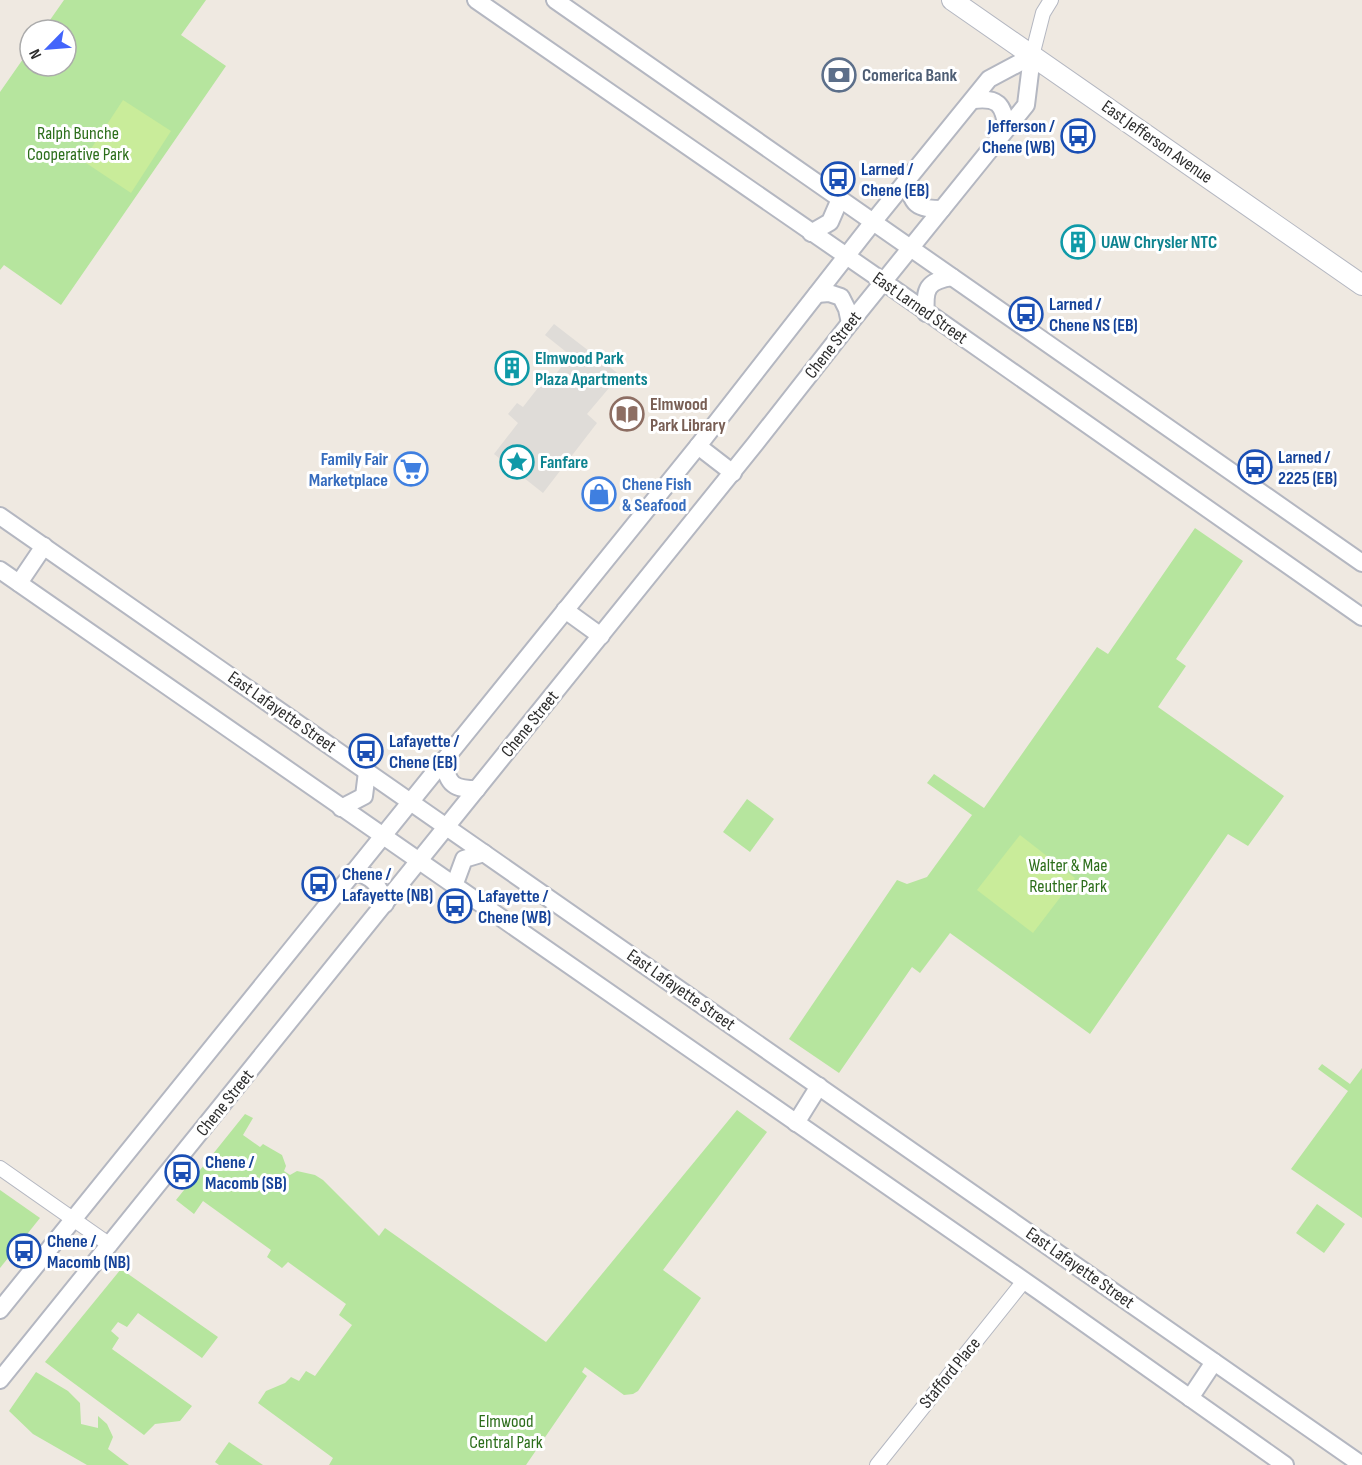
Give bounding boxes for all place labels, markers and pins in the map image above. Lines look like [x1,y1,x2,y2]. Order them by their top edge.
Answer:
bank icon: Comerica Bank [821,57,857,93]
place label: Comerica Bank [862,65,957,86]
place label: Jefferson / Chene (WB) [982,116,1055,158]
bus stop icon: Jefferson / Chene (WB) [1060,118,1096,154]
place label: Larned / Chene (EB) [861,159,929,201]
bus stop icon: Larned / Chene (EB) [820,161,856,197]
building icon: UAW Chrysler NTC [1060,224,1096,260]
place label: UAW Chrysler NTC [1101,232,1217,253]
place label: Larned / Chene NS (EB) [1049,294,1138,336]
bus stop icon: Larned / Chene NS (EB) [1008,296,1044,332]
place label: Elmwood Park Plaza Apartments [535,348,648,390]
building icon: Elmwood Park Plaza Apartments [494,350,530,386]
place label: Elmwood Park Library [650,394,726,436]
library icon: Elmwood Park Library [609,396,645,432]
place icon: Fanfare [499,444,535,480]
place label: Larned / 2225 (EB) [1278,447,1337,489]
place label: Family Fair Marketplace [309,449,388,491]
bus stop icon: Larned / 2225 (EB) [1237,449,1273,485]
supermarket icon: Family Fair Marketplace [393,451,429,487]
place label: Fanfare [540,452,588,473]
place label: Chene Fish & Seafood [622,474,692,516]
shop icon: Chene Fish & Seafood [581,476,617,512]
place label: Lafayette / Chene (EB) [389,731,460,773]
bus stop icon: Lafayette / Chene (EB) [348,733,384,769]
place label: Chene / Lafayette (NB) [342,864,433,906]
bus stop icon: Chene / Lafayette (NB) [301,866,337,902]
place label: Lafayette / Chene (WB) [478,886,551,928]
bus stop icon: Lafayette / Chene (WB) [437,888,473,924]
place label: Chene / Macomb (SB) [205,1152,287,1194]
bus stop icon: Chene / Macomb (SB) [164,1154,200,1190]
place label: Chene / Macomb (NB) [47,1231,130,1273]
bus stop icon: Chene / Macomb (NB) [6,1233,42,1269]

